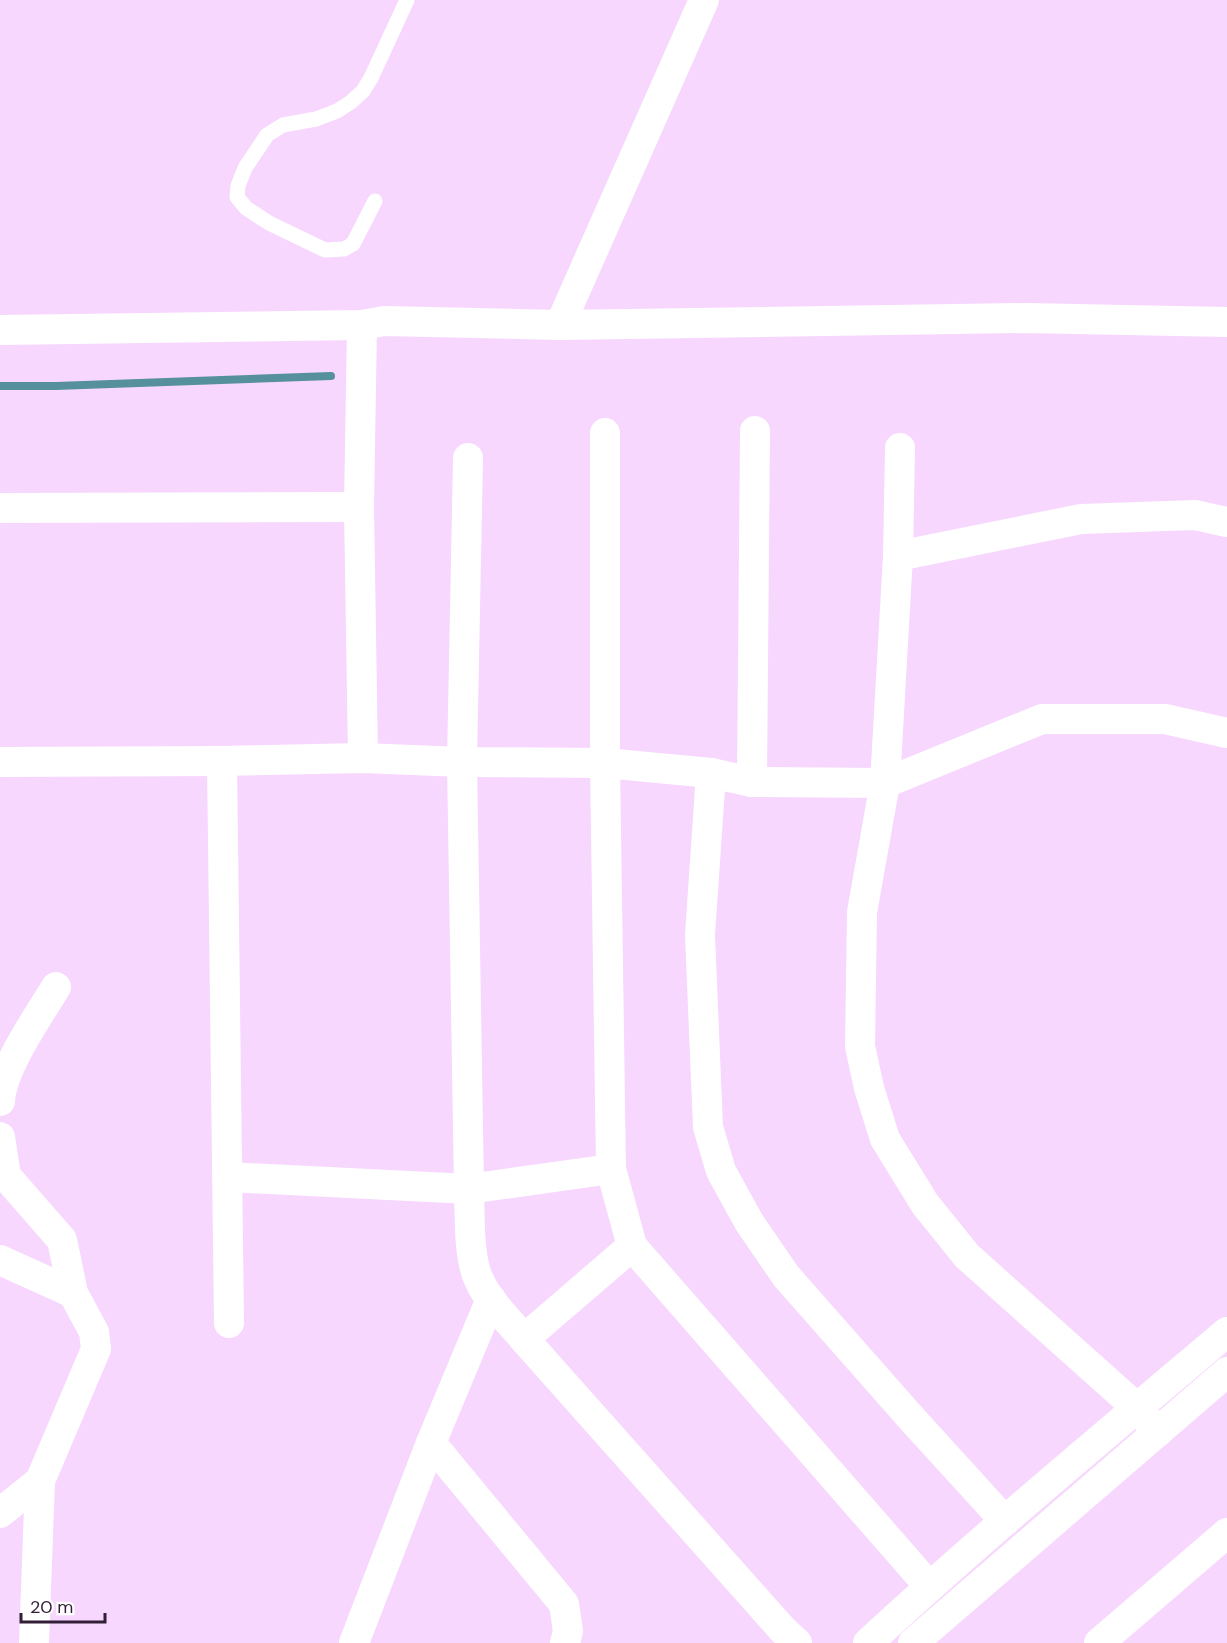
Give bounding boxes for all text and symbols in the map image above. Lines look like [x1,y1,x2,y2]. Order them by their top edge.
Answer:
scale bar [21,1586,105,1624]
text: 20 m [30,1595,73,1619]

